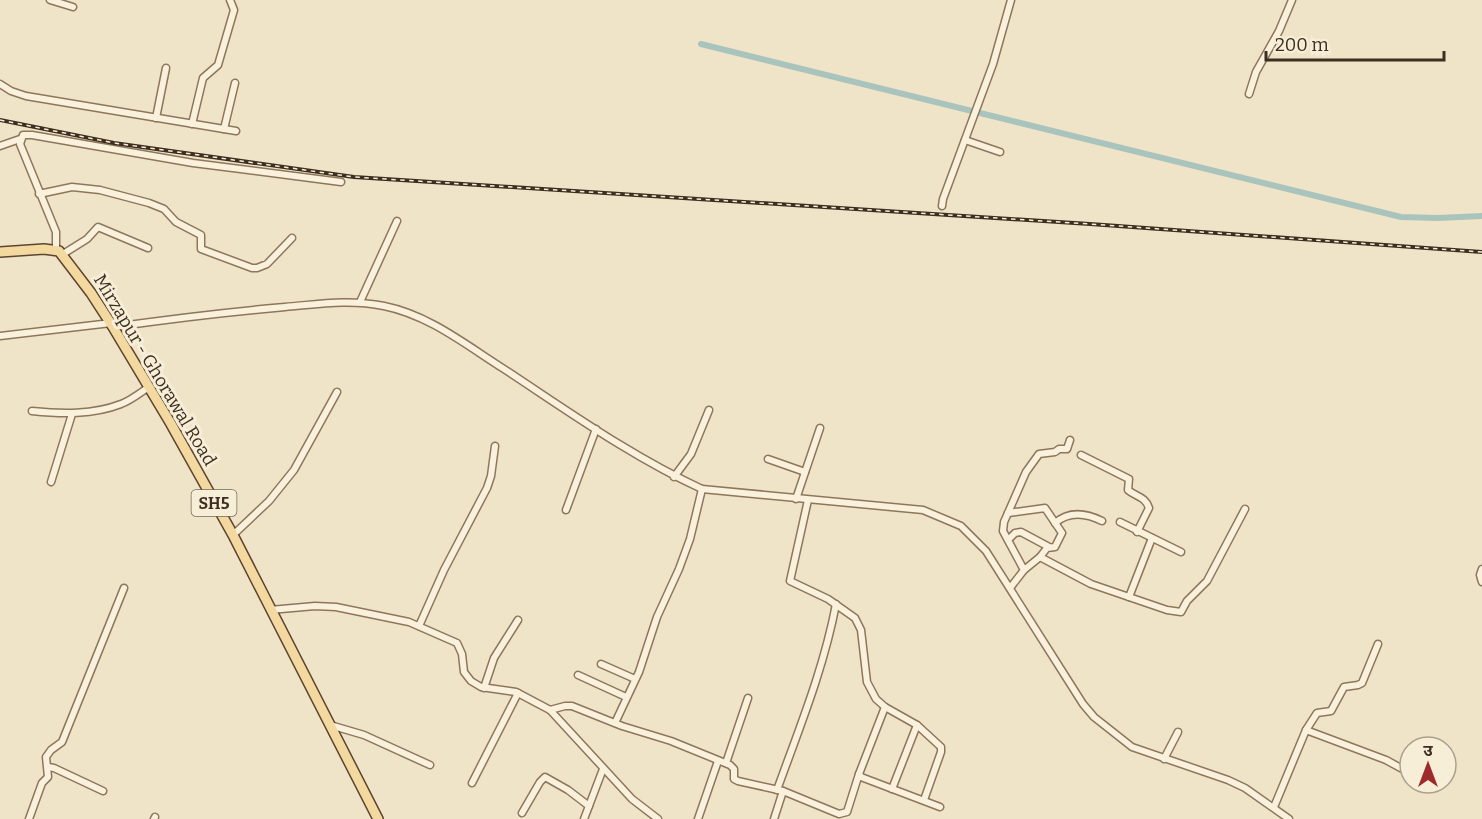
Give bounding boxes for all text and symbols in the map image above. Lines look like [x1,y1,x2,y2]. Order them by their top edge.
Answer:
scale bar [1266,24,1444,62]
text: 200 m [1275,34,1329,56]
street label: Mirzapur - Ghorawal Road [89,270,221,470]
road number: SH5 [192,490,236,516]
north arrow [1398,735,1458,795]
text: उ [1423,741,1433,760]

